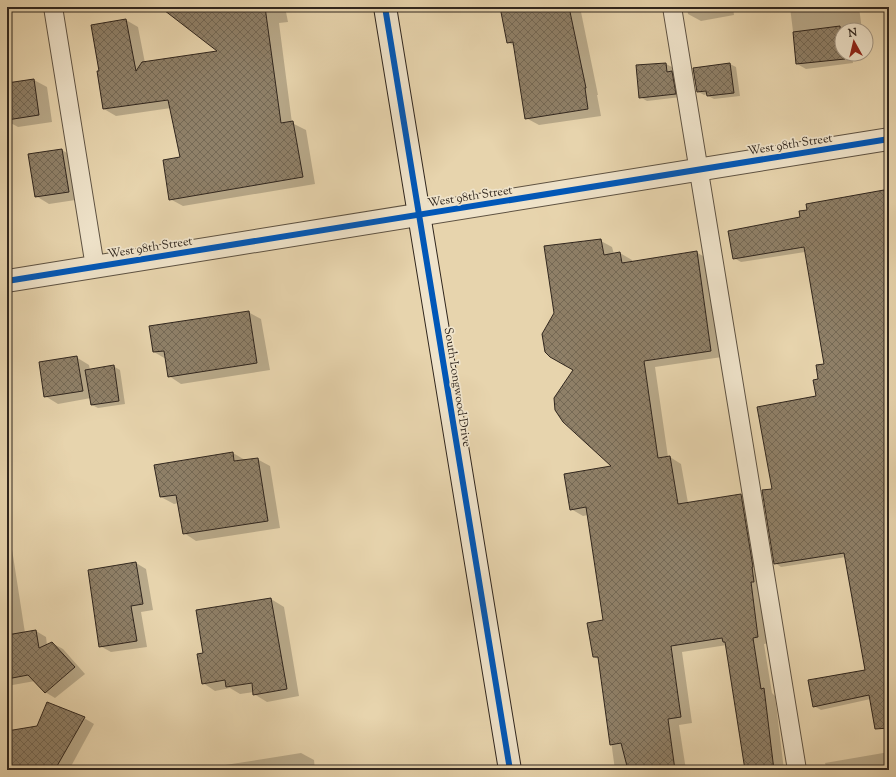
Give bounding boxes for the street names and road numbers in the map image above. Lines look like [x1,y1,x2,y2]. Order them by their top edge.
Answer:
street label: West 98th Street [746,129,834,161]
street label: West 98th Street [426,181,514,213]
street label: West 98th Street [106,232,194,264]
street label: South Longwood Drive [439,326,475,449]

